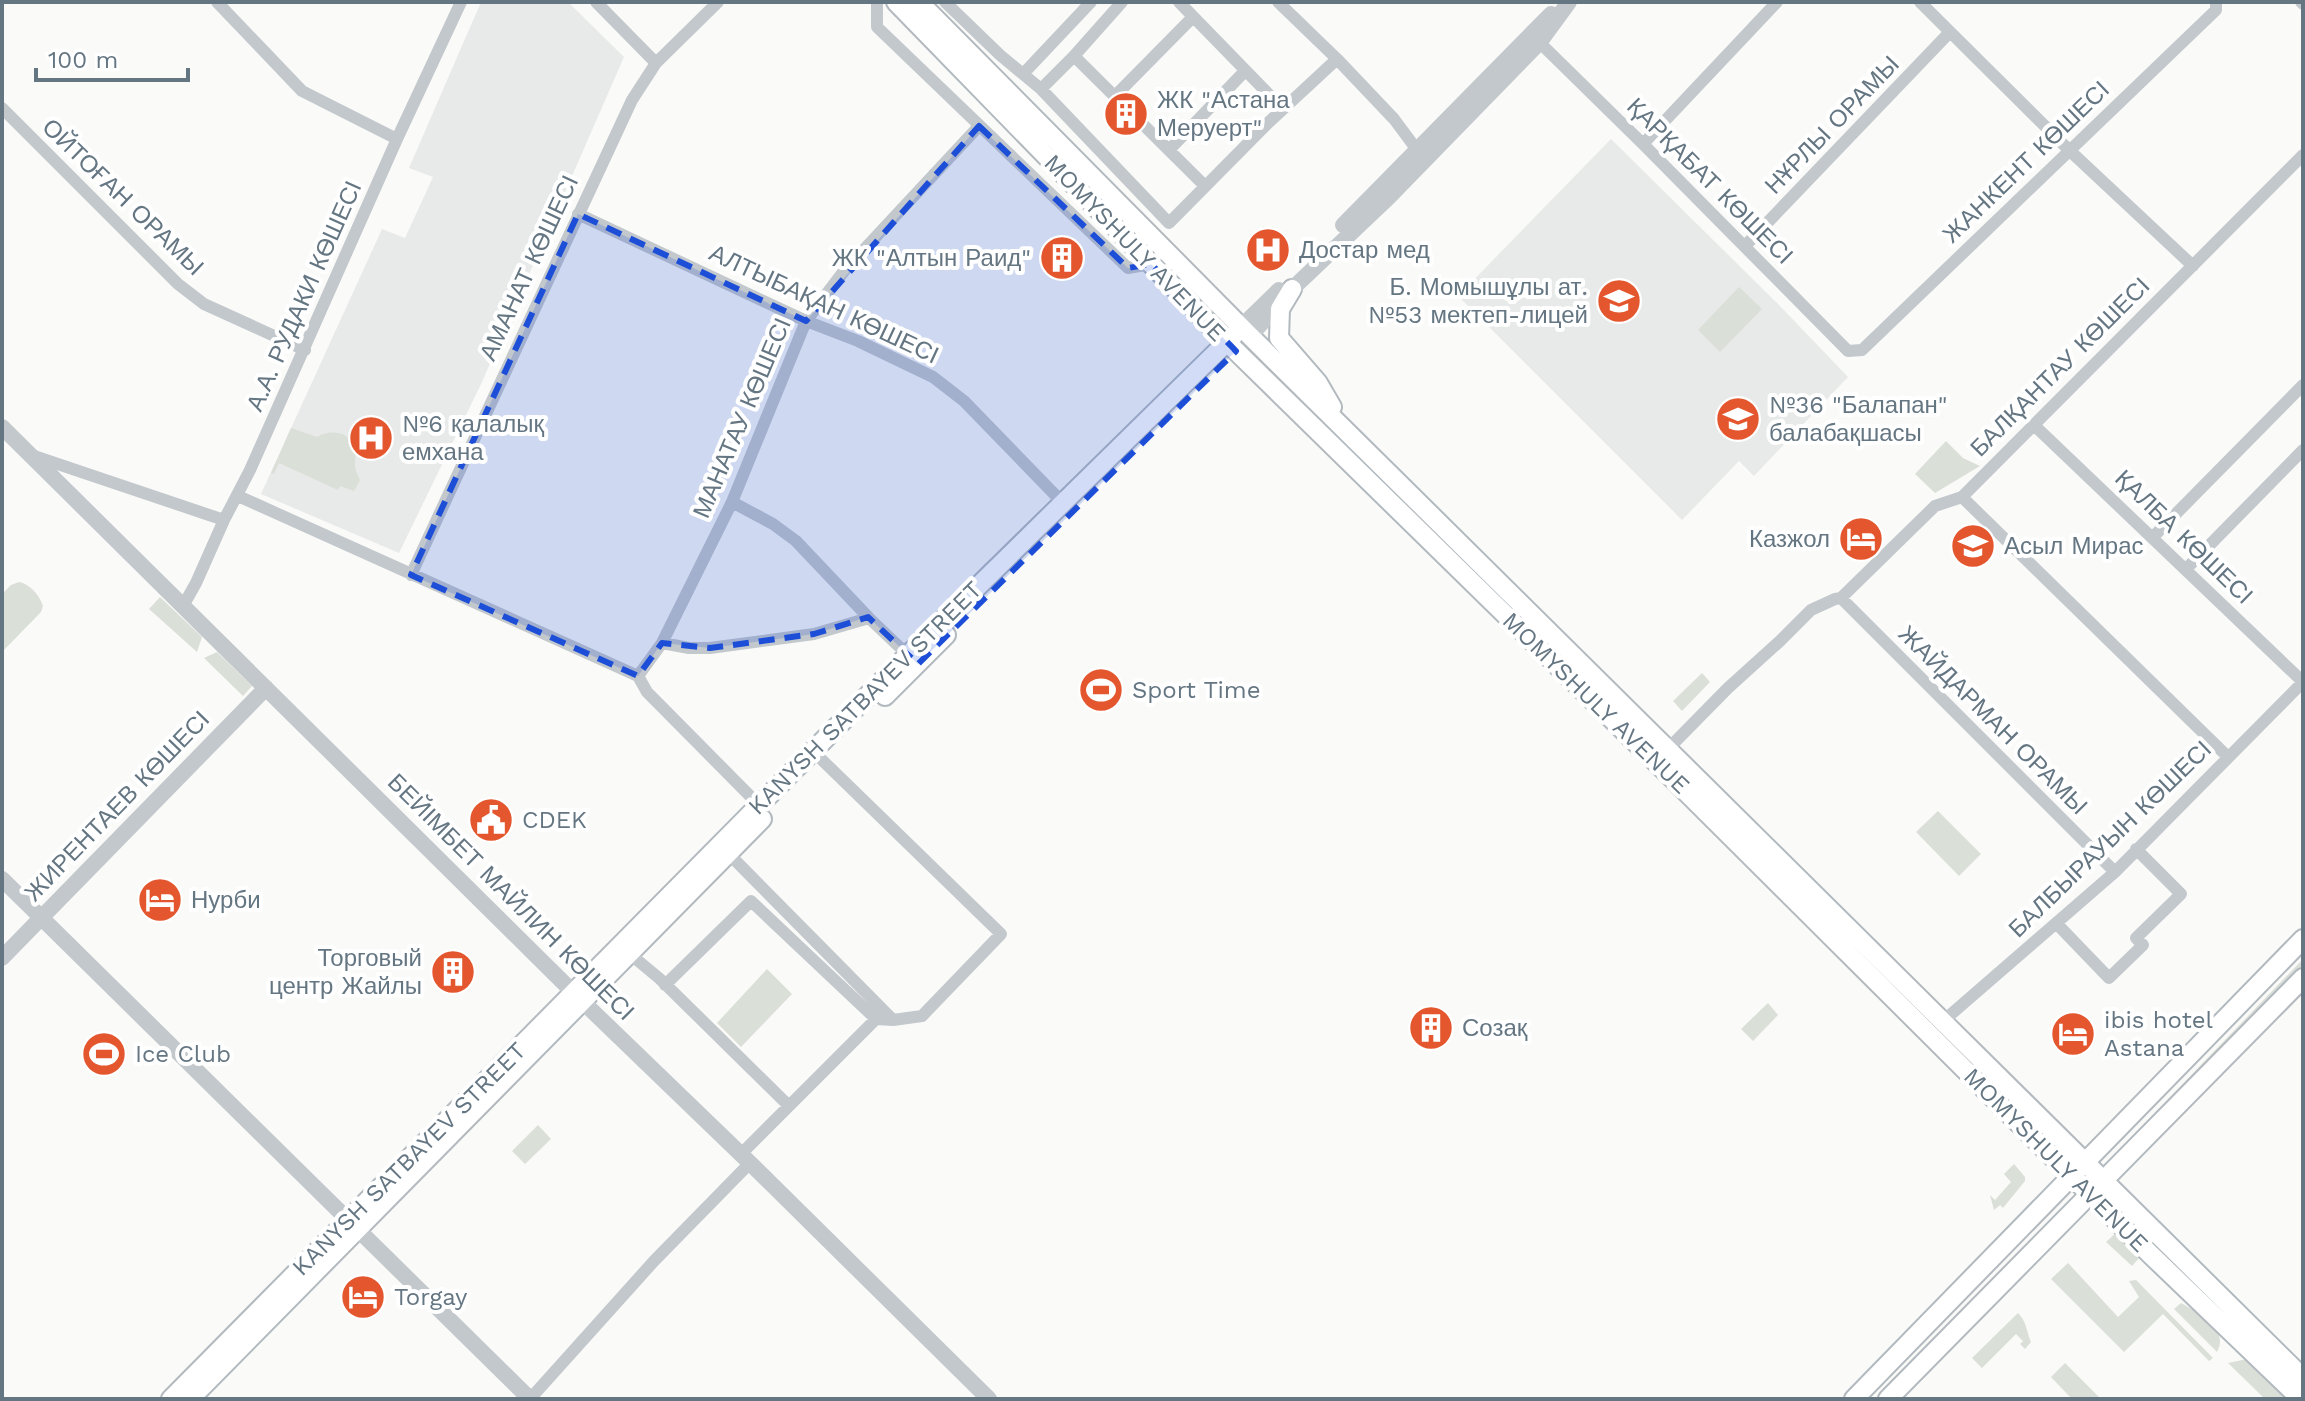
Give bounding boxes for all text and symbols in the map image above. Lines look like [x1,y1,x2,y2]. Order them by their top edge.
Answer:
scale bar [36,32,188,82]
text: 100 m [48,46,118,74]
street label: НҰРЛЫ ОРАМЫ [1759,50,1905,200]
street label: ЖАНКЕНТ КӨШЕСІ [1937,75,2115,249]
place label: ЖК "Астана Меруерт" [1157,86,1290,142]
building icon: ЖК "Астана Меруерт" [1102,90,1150,138]
street label: ҚАРҚАБАТ КӨШЕСІ [1621,92,1799,270]
street label: ОЙТОҒАН ОРАМЫ [37,113,209,281]
street label: MOMYSHULY AVENUE [1038,149,1232,347]
street label: АМАНАТ КӨШЕСІ [474,171,584,365]
street label: А.А. РУДАКИ КӨШЕСІ [241,177,367,415]
hospital icon: Достар мед [1244,226,1292,274]
building icon: ЖК "Алтын Раид" [1038,234,1086,282]
place label: Достар мед [1299,236,1430,264]
street label: АЛТЫБАҚАН КӨШЕСІ [705,239,943,369]
place label: ЖК "Алтын Раид" [832,244,1031,272]
street label: БАЛҚАНТАУ КӨШЕСІ [1965,272,2155,462]
place label: Б. Момышұлы ат. №53 мектеп-лицей [1368,273,1588,329]
school or university icon: Б. Момышұлы ат. №53 мектеп-лицей [1595,277,1643,325]
street label: МАНАТАУ КӨШЕСІ [687,314,797,522]
place label: №36 "Балапан" балабақшасы [1769,391,1947,447]
school or university icon: №36 "Балапан" балабақшасы [1714,395,1762,443]
place label: №6 қалалық емхана [402,410,544,466]
hospital icon: №6 қалалық емхана [347,414,395,462]
street label: ҚАЛБА КӨШЕСІ [2109,464,2259,610]
hotel icon: Казжол [1837,515,1885,563]
school or university icon: Асыл Мирас [1949,522,1997,570]
place label: Казжол [1749,525,1830,553]
place label: Асыл Мирас [2004,532,2144,560]
street label: KANYSH SATBAYEV STREET [743,576,987,820]
street label: MOMYSHULY AVENUE [1497,606,1695,800]
street label: ЖАЙДАРМАН ОРАМЫ [1893,620,2093,820]
sports icon: Sport Time [1077,666,1125,714]
place label: Sport Time [1132,676,1261,704]
street label: ЖИРЕНТАЕВ КӨШЕСІ [19,705,215,907]
street label: БАЛБЫРАУЫН КӨШЕСІ [2003,735,2217,943]
street label: БЕЙІМБЕТ МАЙЛИН КӨШЕСІ [382,768,640,1026]
public building icon: CDEK [467,796,515,844]
place label: CDEK [522,806,587,834]
hotel icon: Нурби [136,876,184,924]
place label: Нурби [191,886,261,914]
place label: Торговый центр Жайлы [269,944,422,1000]
building icon: Торговый центр Жайлы [429,948,477,996]
building icon: Созақ [1407,1004,1455,1052]
place label: ibis hotel Astana [2104,1006,2214,1062]
hotel icon: ibis hotel Astana [2049,1010,2097,1058]
place label: Созақ [1462,1014,1528,1042]
sports icon: Ice Club [80,1030,128,1078]
street label: KANYSH SATBAYEV STREET [287,1037,531,1281]
place label: Ice Club [135,1040,231,1068]
street label: MOMYSHULY AVENUE [1958,1062,2154,1258]
hotel icon: Torgay [339,1273,387,1321]
place label: Torgay [394,1283,468,1311]

